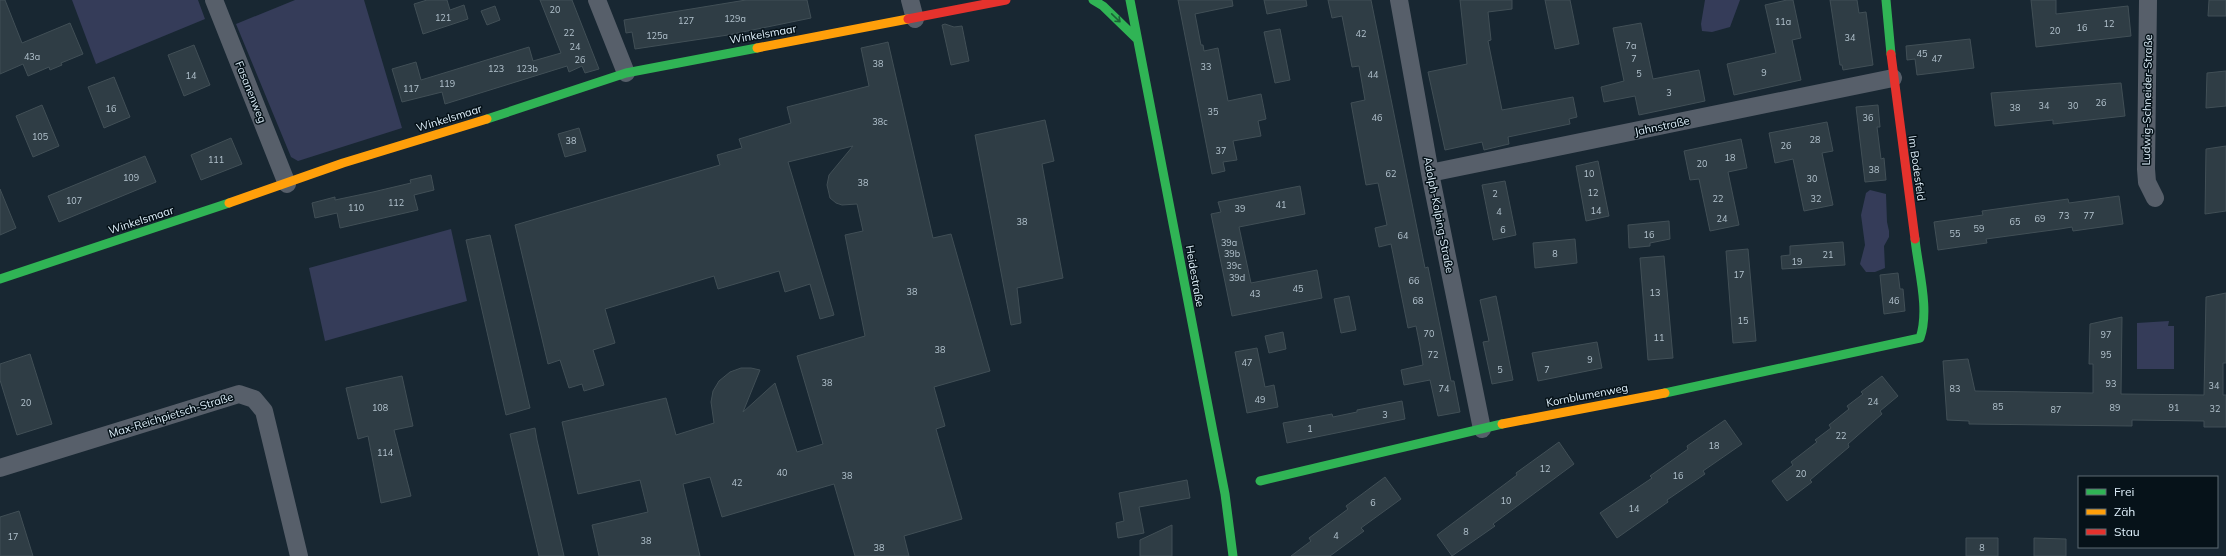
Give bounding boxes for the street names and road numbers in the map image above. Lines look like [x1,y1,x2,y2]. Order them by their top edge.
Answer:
street label: Winkelsmaar [728,21,798,47]
street label: Ludwig-Schneider-Straße [2139,34,2155,166]
street label: Fasanenweg [232,59,270,125]
street label: Winkelsmaar [415,101,483,135]
street label: Jahnstraße [1633,113,1691,139]
street label: Im Bodesfeld [1905,134,1929,202]
street label: Adolph-Kolping-Straße [1421,156,1457,274]
street label: Winkelsmaar [107,203,175,237]
street label: Heidestraße [1183,244,1207,308]
street label: Kornblumenweg [1545,380,1629,410]
street label: Max-Reichpietsch-Straße [107,389,235,441]

